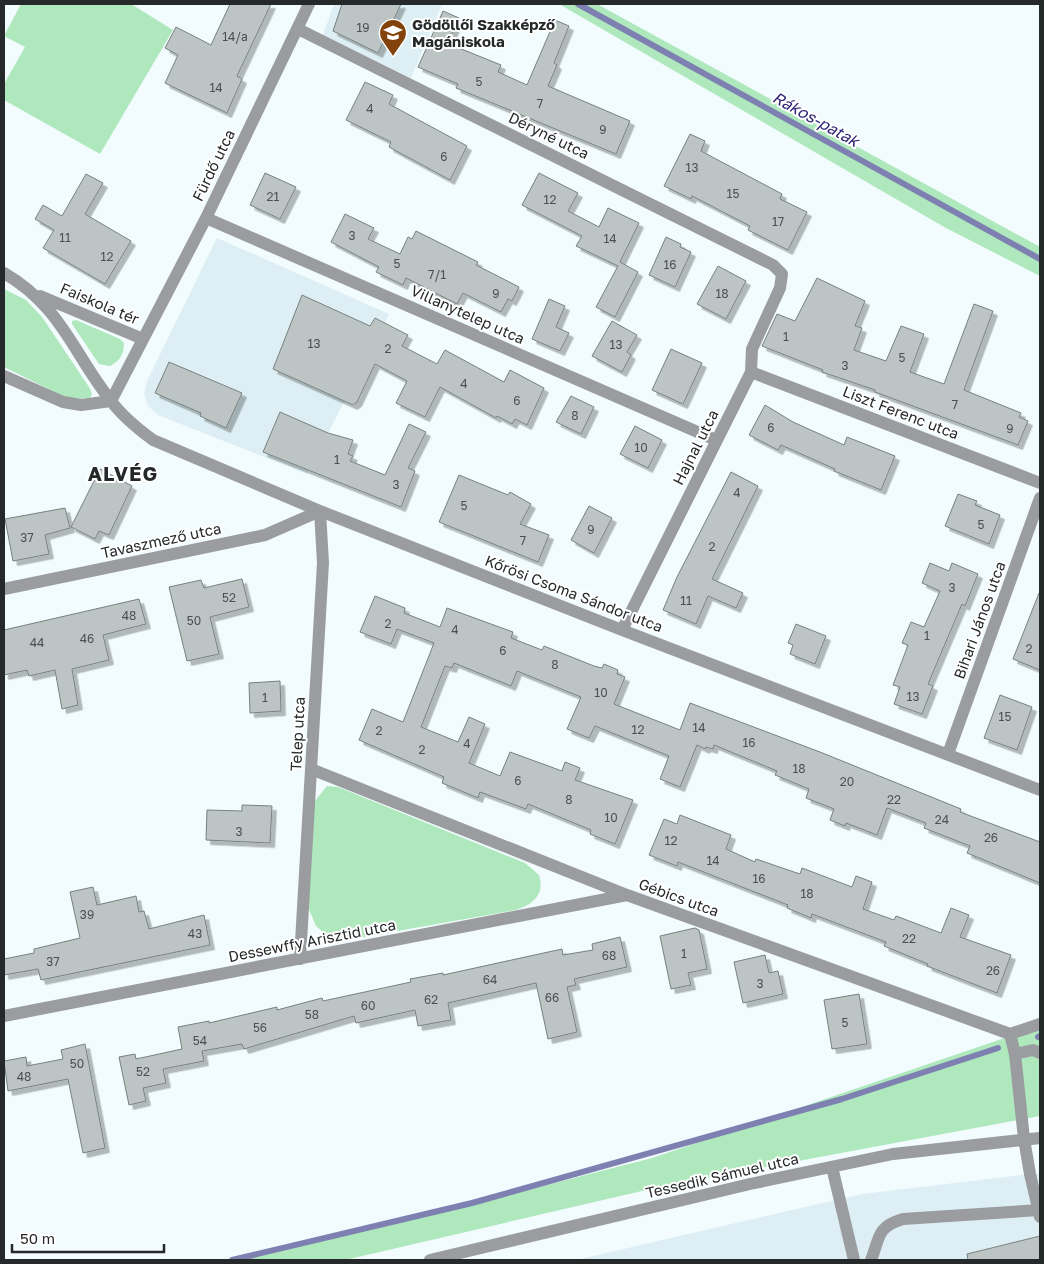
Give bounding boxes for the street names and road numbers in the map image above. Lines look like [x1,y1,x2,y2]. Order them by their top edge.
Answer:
street label: Déryné utca [506,108,592,162]
street label: Fürdő utca [188,126,238,204]
street label: Faiskola tér [58,278,142,328]
street label: Villanytelep utca [408,281,528,347]
street label: Liszt Ferenc utca [840,382,962,442]
street label: Hajnal utca [668,406,722,488]
street label: Tavaszmező utca [99,518,223,562]
street label: Kőrösi Csoma Sándor utca [483,551,665,635]
street label: Bihari János utca [949,559,1009,681]
street label: Telep utca [286,696,308,772]
street label: Gébics utca [636,874,722,920]
street label: Dessewffy Arisztid utca [227,915,397,965]
street label: Tessedik Sámuel utca [644,1149,800,1201]

